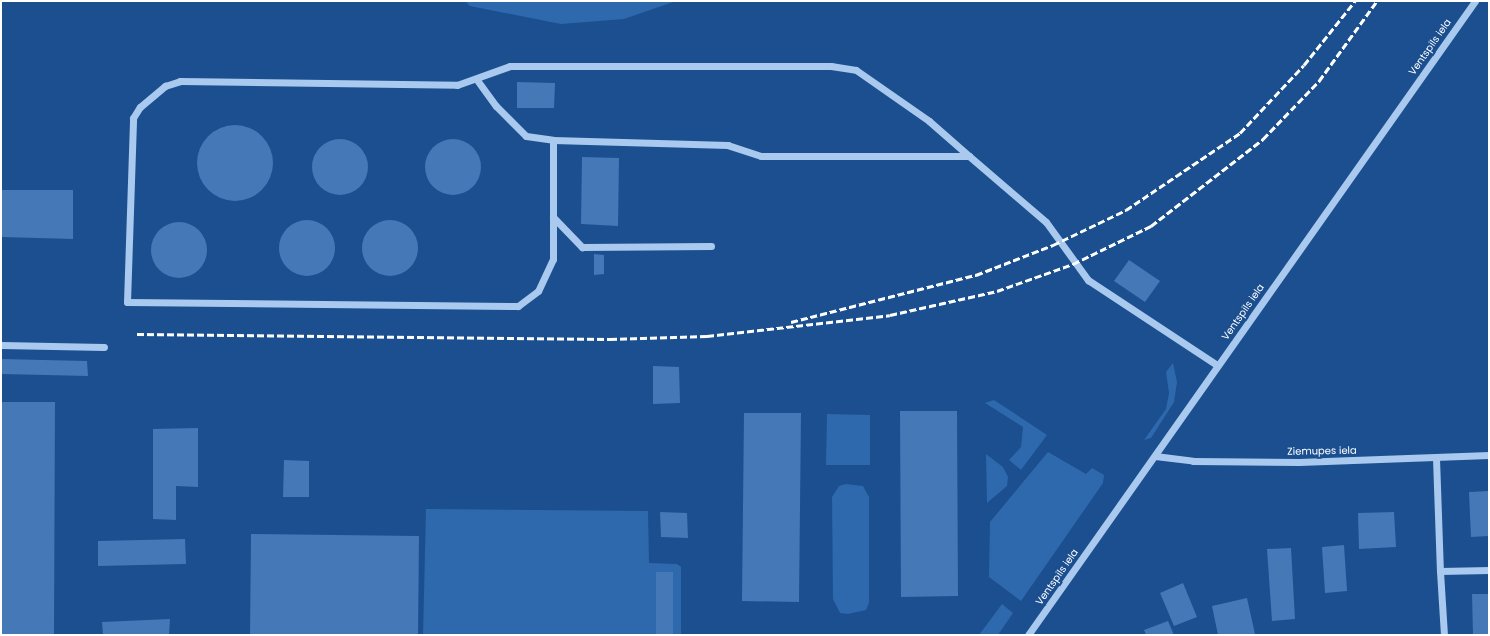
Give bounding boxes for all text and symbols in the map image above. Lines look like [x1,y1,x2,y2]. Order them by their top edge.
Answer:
street label: Ventspils iela [1406,17,1454,77]
street label: Ventspils iela [1219,282,1267,342]
street label: Ziemupes iela [1287,444,1357,458]
street label: Ventspils iela [1033,547,1081,607]

